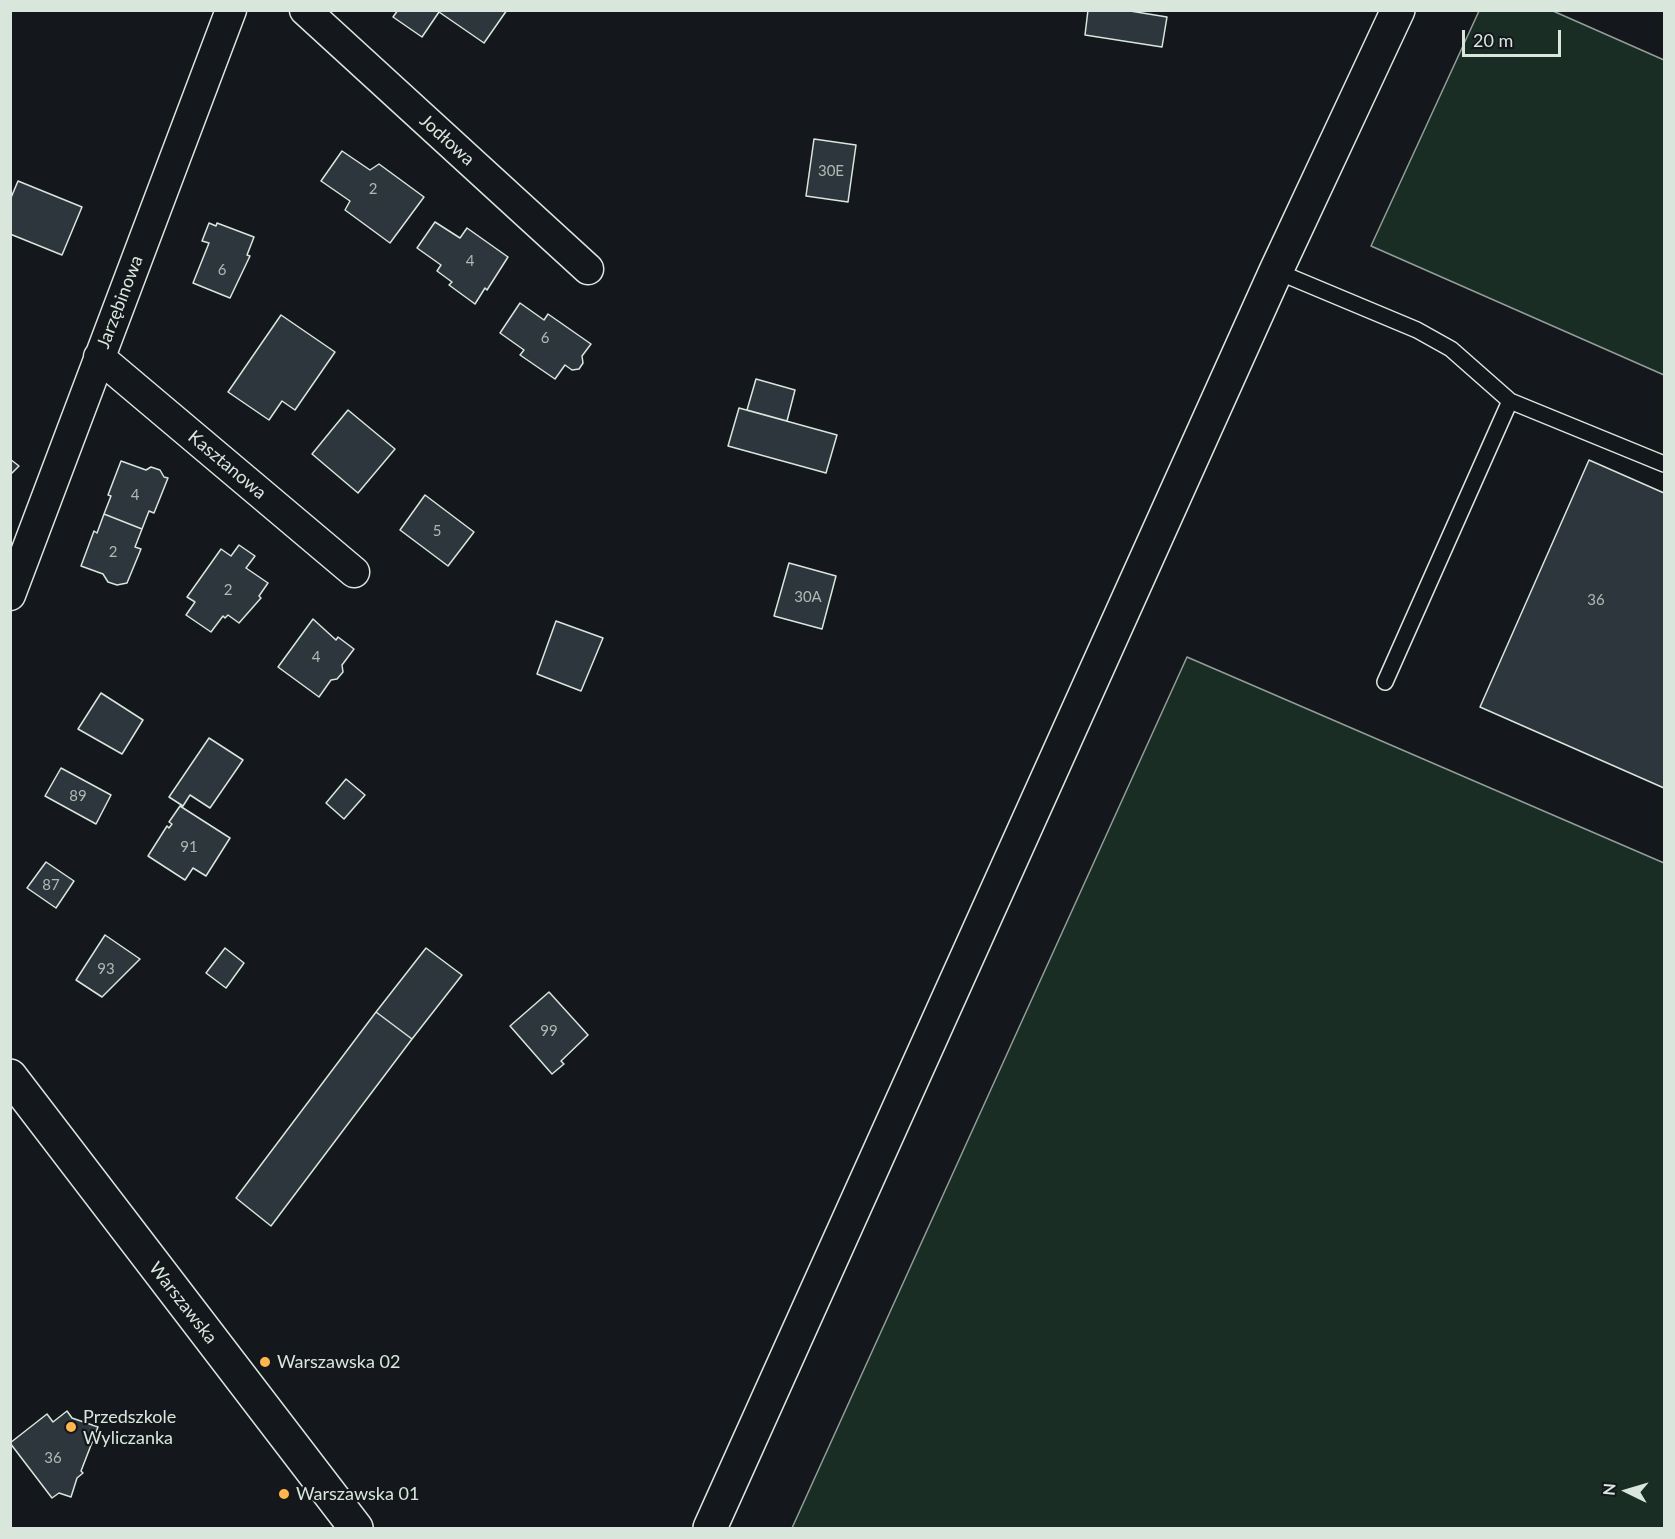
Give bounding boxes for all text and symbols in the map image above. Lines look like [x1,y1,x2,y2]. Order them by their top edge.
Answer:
scale bar [1465,18,1564,56]
text: 20 m [1473,29,1513,51]
street label: Jodłowa [415,110,479,170]
house number: 30E [818,162,844,180]
house number: 2 [369,180,377,198]
house number: 4 [466,252,474,270]
street label: Jarzębinowa [92,253,148,351]
house number: 6 [218,261,226,279]
house number: 6 [541,329,549,347]
street label: Kasztanowa [184,426,270,504]
house number: 4 [131,486,139,504]
house number: 5 [433,522,441,540]
house number: 2 [109,543,117,561]
house number: 2 [224,581,232,599]
house number: 30A [794,588,822,606]
house number: 36 [1587,591,1605,609]
house number: 4 [312,648,320,666]
house number: 89 [69,787,87,805]
house number: 91 [180,838,198,856]
house number: 87 [42,876,60,894]
house number: 93 [97,960,115,978]
house number: 99 [540,1022,558,1040]
street label: Warszawska [144,1258,222,1348]
place label: Warszawska 02 [277,1351,400,1373]
marker: Warszawska 02 [258,1355,272,1369]
place label: Przedszkole Wyliczanka [83,1406,176,1448]
marker: Przedszkole Wyliczanka [64,1420,78,1434]
house number: 36 [44,1449,62,1467]
north arrow [1597,1461,1657,1521]
text: N [1599,1482,1619,1496]
place label: Warszawska 01 [296,1483,419,1505]
marker: Warszawska 01 [277,1487,291,1501]

